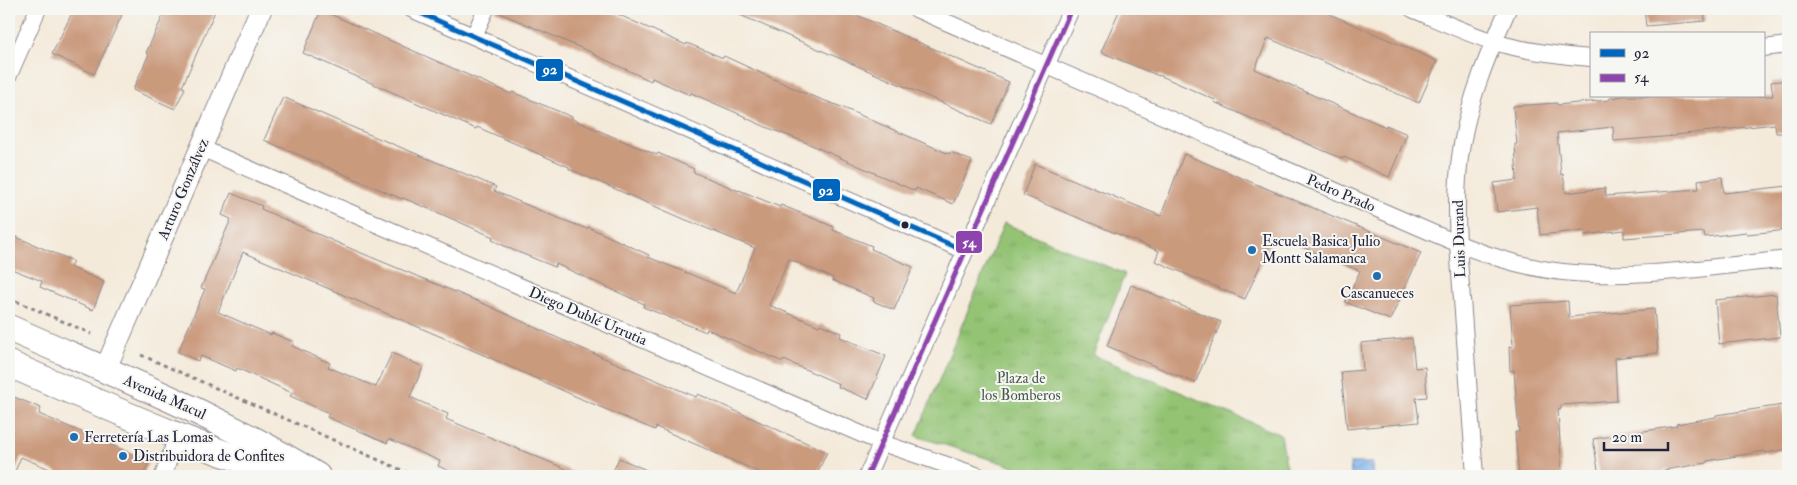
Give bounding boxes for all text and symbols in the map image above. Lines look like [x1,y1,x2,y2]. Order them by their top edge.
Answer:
legend [1590,32,1764,98]
text: 92 [1633,44,1650,63]
line badge: 92 [535,58,564,82]
text: 92 [541,61,557,78]
text: 54 [1634,68,1649,87]
street label: Arturo Gonzálvez [153,136,213,244]
street label: Pedro Prado [1304,170,1378,216]
line badge: 92 [812,178,841,202]
text: 92 [817,182,833,199]
street label: Luis Durand [1449,199,1470,278]
unlabelled marker [900,220,910,230]
line badge: 54 [955,230,983,254]
place label: Escuela Basica Julio Montt Salamanca [1262,232,1380,268]
text: 54 [962,234,977,251]
marker: Escuela Basica Julio Montt Salamanca [1246,244,1258,256]
marker: Cascanueces [1371,270,1383,282]
street label: Diego Dublé Urrutia [526,283,651,350]
place label: Cascanueces [1340,284,1414,303]
park label: Plaza de los Bomberos [981,369,1061,405]
street label: Avenida Macul [120,370,209,424]
scale bar [1604,420,1668,452]
place label: Ferretería Las Lomas [84,428,213,447]
text: 20 m [1612,428,1642,447]
marker: Ferretería Las Lomas [68,431,80,443]
place label: Distribuidora de Confites [133,447,285,466]
marker: Distribuidora de Confites [117,450,129,462]

